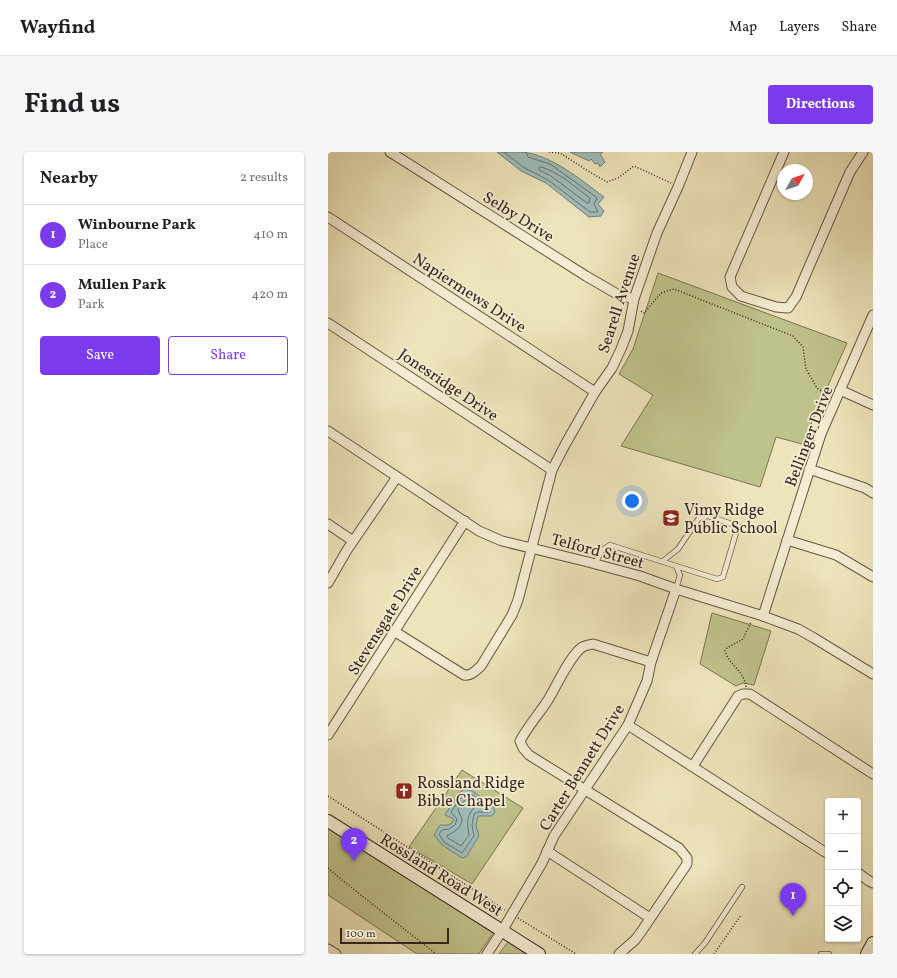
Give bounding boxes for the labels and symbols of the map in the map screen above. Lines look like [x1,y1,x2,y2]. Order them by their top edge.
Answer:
north arrow [777,164,813,200]
street label: Selby Drive [478,187,558,248]
street label: Napiermews Drive [408,249,530,339]
street label: Searell Avenue [593,251,646,356]
street label: Jonesridge Drive [394,344,502,427]
street label: Bellinger Drive [781,383,839,490]
your location [622,491,642,511]
place label: Vimy Ridge Public School [684,500,778,540]
school or university icon: Vimy Ridge Public School [661,508,681,528]
street label: Telford Street [549,529,647,575]
street label: Stevensgate Drive [343,562,428,680]
street label: Carter Bennett Drive [535,700,631,836]
place label: Rossland Ridge Bible Chapel [417,773,525,813]
church icon: Rossland Ridge Bible Chapel [394,781,414,801]
pin: 2 [341,828,367,861]
street label: Rossland Road West [375,829,507,923]
pin: 1 [780,883,806,916]
scale bar [340,926,449,945]

